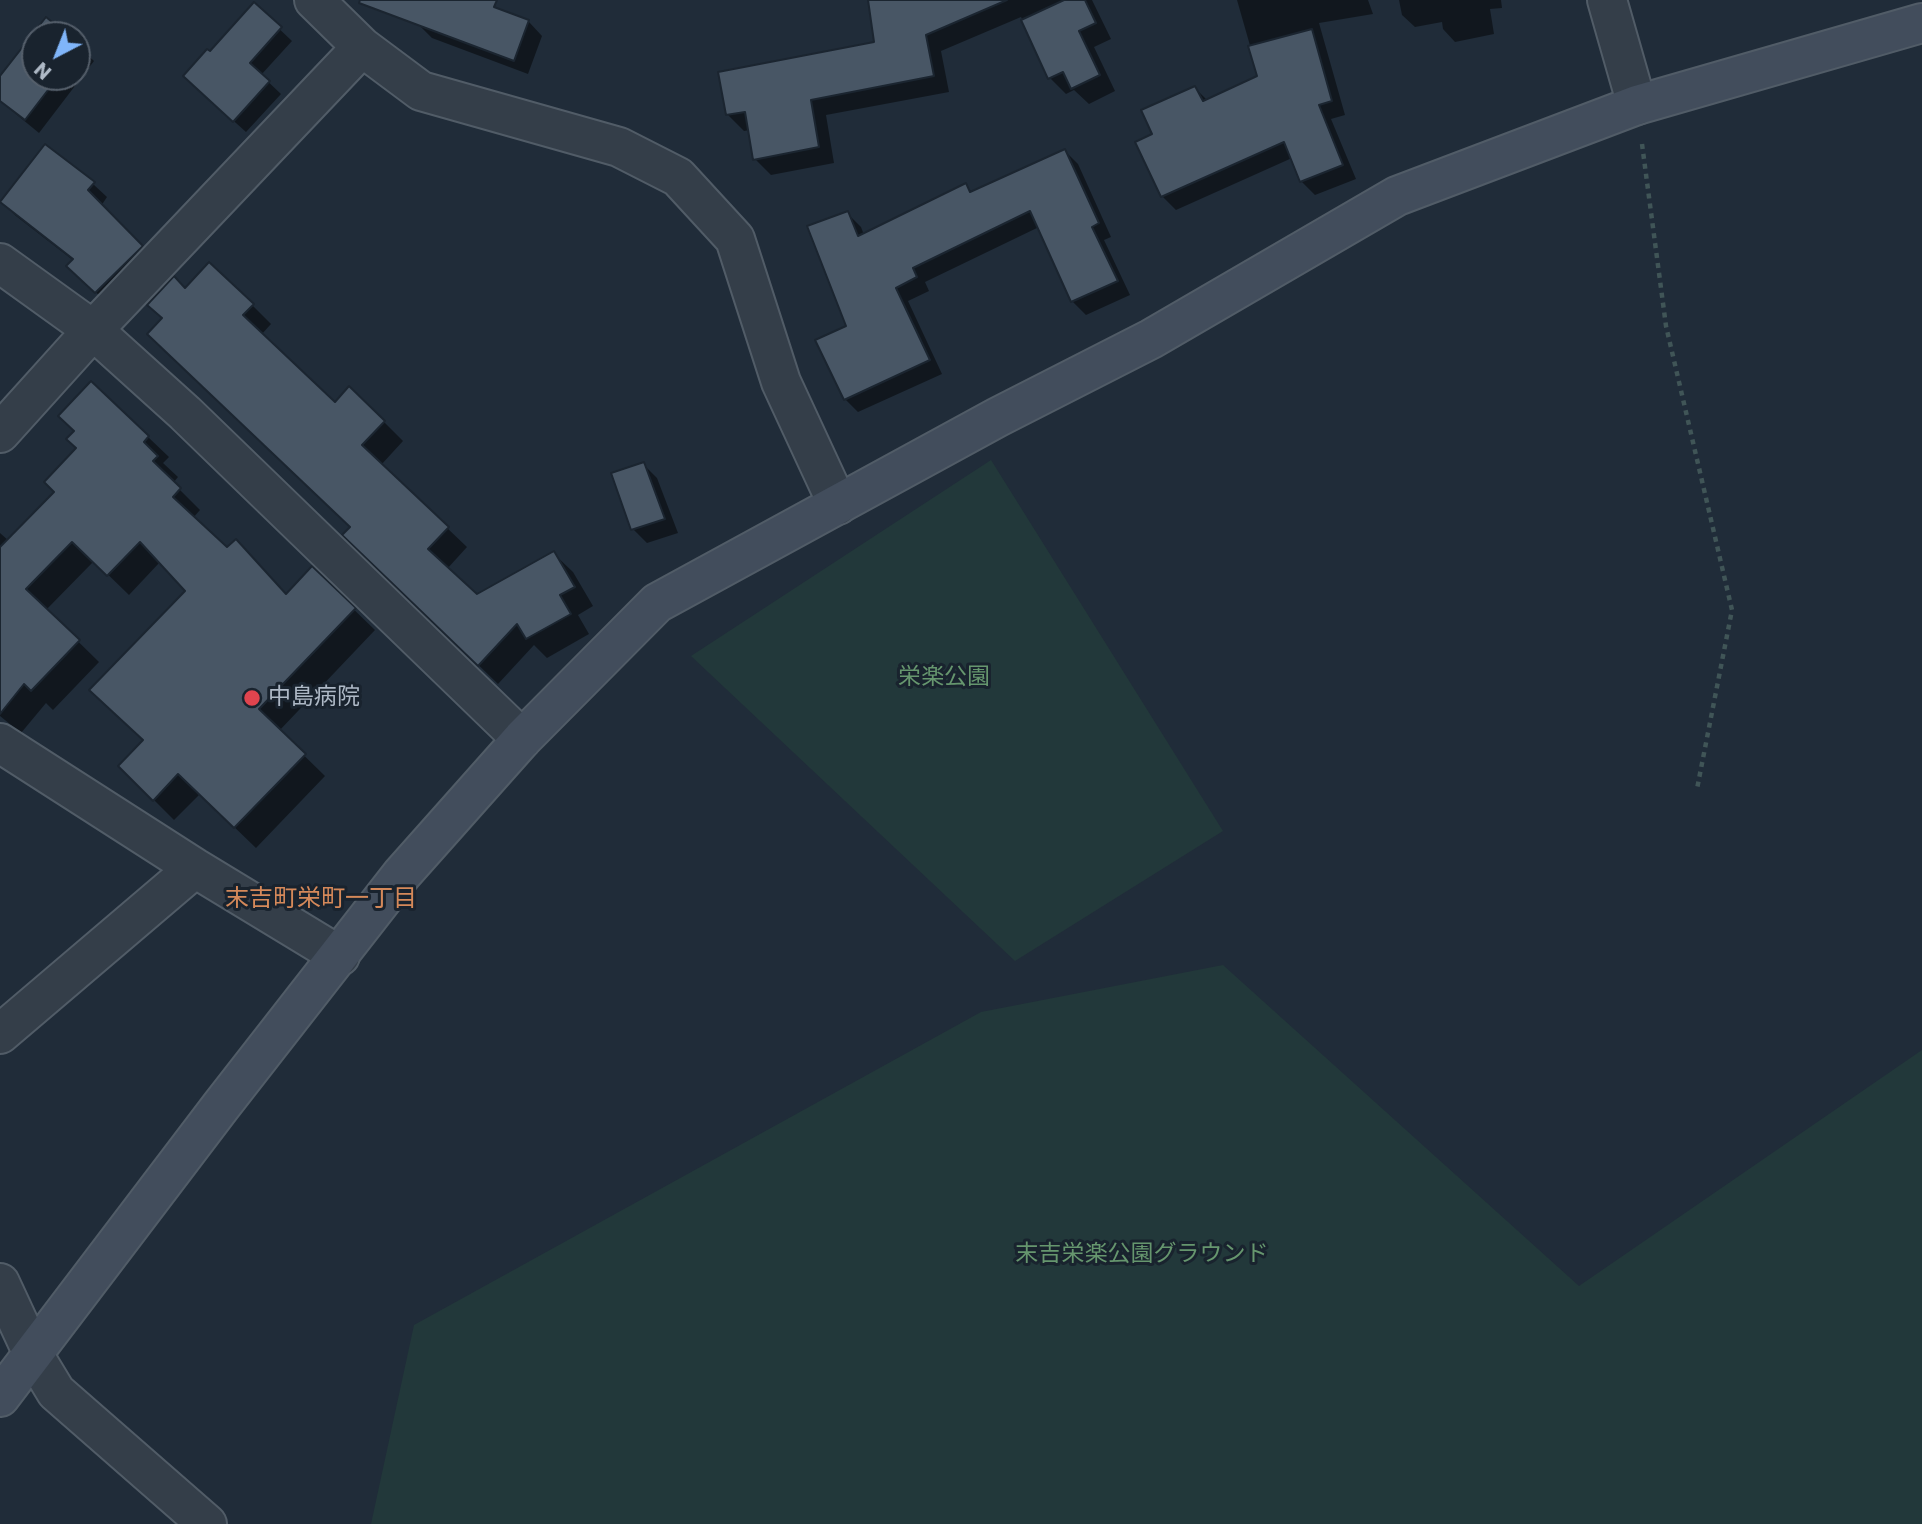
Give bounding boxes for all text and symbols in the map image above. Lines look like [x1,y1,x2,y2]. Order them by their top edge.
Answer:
north arrow [21,21,91,91]
text: N [29,56,57,85]
park label: 栄楽公園 [898,664,990,692]
place label: 中島病院 [268,684,360,712]
marker: 中島病院 [242,688,262,708]
district label: 末吉町栄町一丁目 [225,886,417,914]
park label: 末吉栄楽公園グラウンド [1016,1241,1268,1269]

